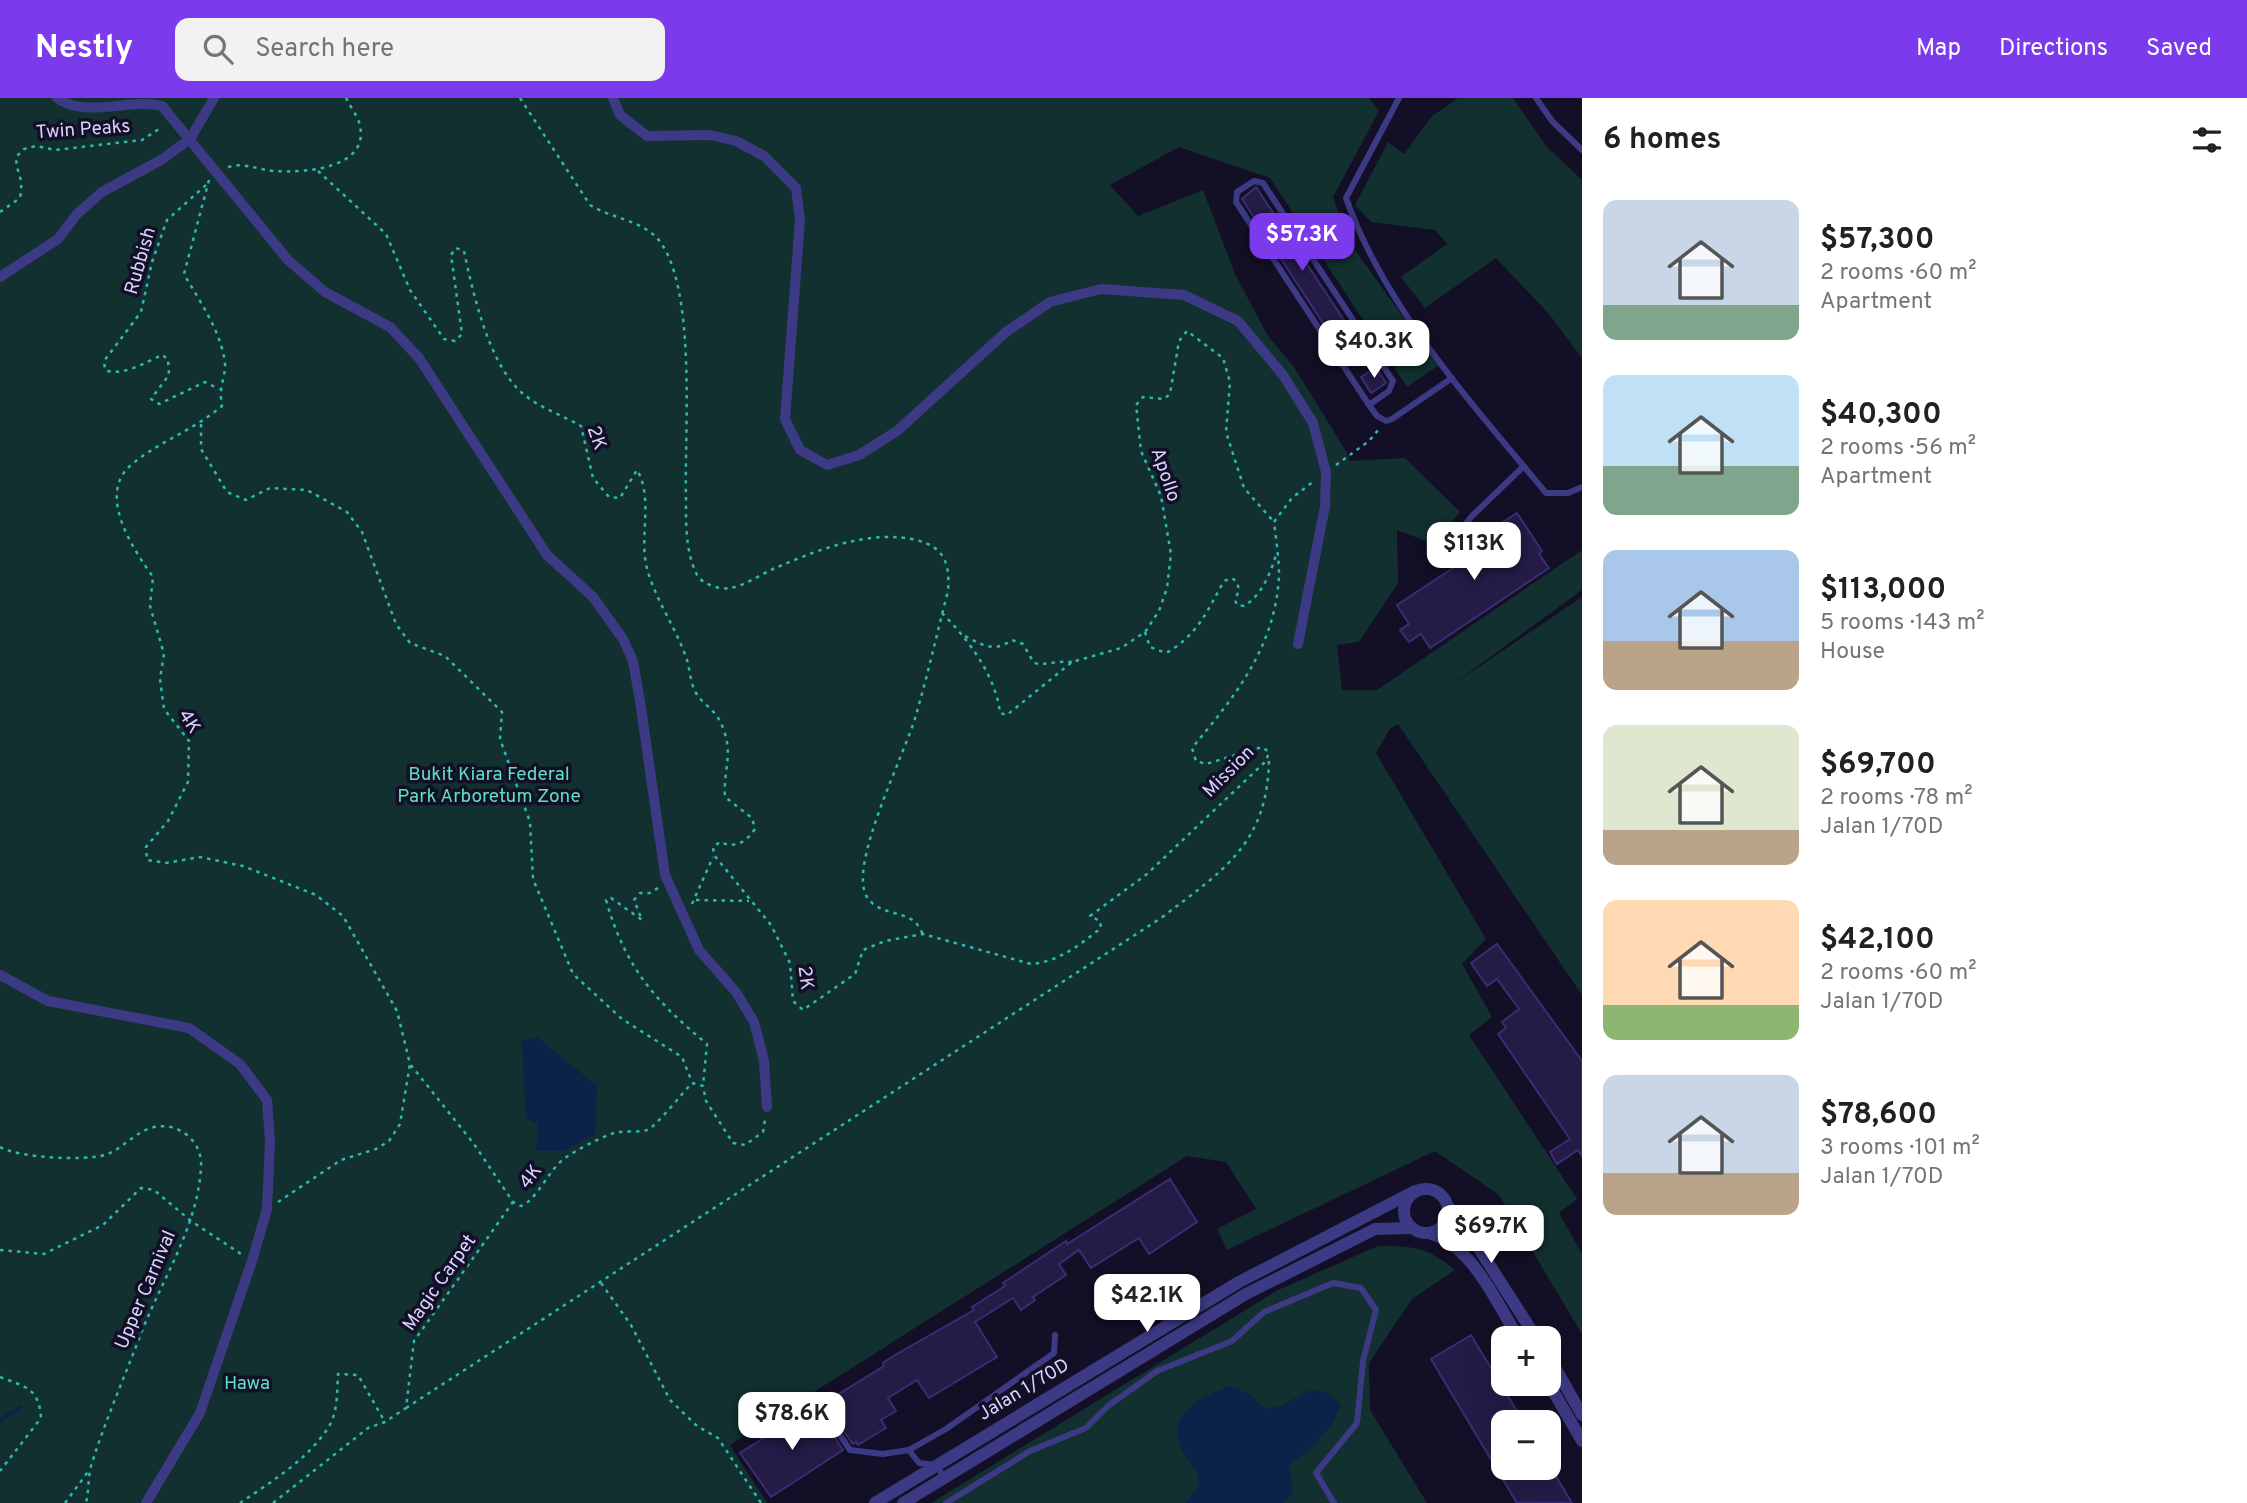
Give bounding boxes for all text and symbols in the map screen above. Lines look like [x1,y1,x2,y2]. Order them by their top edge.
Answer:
search box [175,18,665,81]
text: Nestly [35,28,133,70]
icon: search [199,30,237,68]
text: Search here [255,33,394,66]
text: Map [1916,34,1961,64]
text: Directions [1999,34,2108,64]
text: Saved [2146,34,2212,64]
street label: Twin Peaks [35,115,131,145]
icon: filters [2188,121,2226,159]
text: 6 homes [1603,122,1721,159]
pin: $57.3K [1245,214,1359,273]
text: $57.3K [1266,221,1338,250]
text: $57,300 [1820,222,1935,259]
street label: Rubbish [120,225,162,297]
icon: home [1659,228,1743,312]
text: 2 rooms · 60 m² [1820,259,1977,288]
text: Apartment [1820,288,1932,317]
pin: $40.3K [1317,320,1431,380]
text: $40.3K [1334,328,1414,357]
text: $40,300 [1820,397,1942,434]
icon: home [1659,403,1743,487]
street label: 2K [581,423,611,453]
text: 2 rooms · 56 m² [1820,434,1976,463]
street label: Apollo [1145,445,1185,505]
text: Apartment [1820,463,1932,492]
pin: $113K [1425,522,1523,582]
text: $113K [1443,530,1505,559]
text: $113,000 [1820,572,1946,609]
icon: home [1659,578,1743,662]
text: 5 rooms · 143 m² [1820,609,1985,638]
text: House [1820,638,1885,667]
street label: 4K [172,705,206,739]
street label: Mission [1198,741,1260,803]
text: $69,700 [1820,747,1936,784]
icon: home [1659,753,1743,837]
park label: Bukit Kiara Federal Park Arboretum Zone [397,763,581,809]
text: 2 rooms · 78 m² [1820,784,1973,813]
text: Jalan 1/70D [1820,813,1944,842]
text: $42,100 [1820,922,1935,959]
icon: home [1659,928,1743,1012]
text: 2 rooms · 60 m² [1820,959,1977,988]
street label: 2K [792,965,818,991]
text: Jalan 1/70D [1820,988,1944,1017]
text: $78,600 [1820,1097,1937,1134]
icon: home [1659,1103,1743,1187]
text: 3 rooms · 101 m² [1820,1134,1980,1163]
street label: 4K [514,1160,548,1194]
text: Jalan 1/70D [1820,1163,1944,1192]
pin: $69.7K [1434,1206,1548,1265]
text: $69.7K [1454,1213,1528,1242]
street label: Upper Carnival [110,1227,182,1353]
street label: Magic Carpet [398,1230,482,1336]
pin: $42.1K [1090,1274,1204,1334]
text: $42.1K [1110,1282,1184,1311]
map controls [1491,1326,1561,1480]
button: + [1491,1326,1561,1396]
street label: Jalan 1/70D [974,1353,1074,1427]
park label: Hawa [224,1372,270,1396]
pin: $78.6K [735,1392,849,1452]
text: $78.6K [754,1400,830,1429]
button: − [1491,1410,1561,1480]

